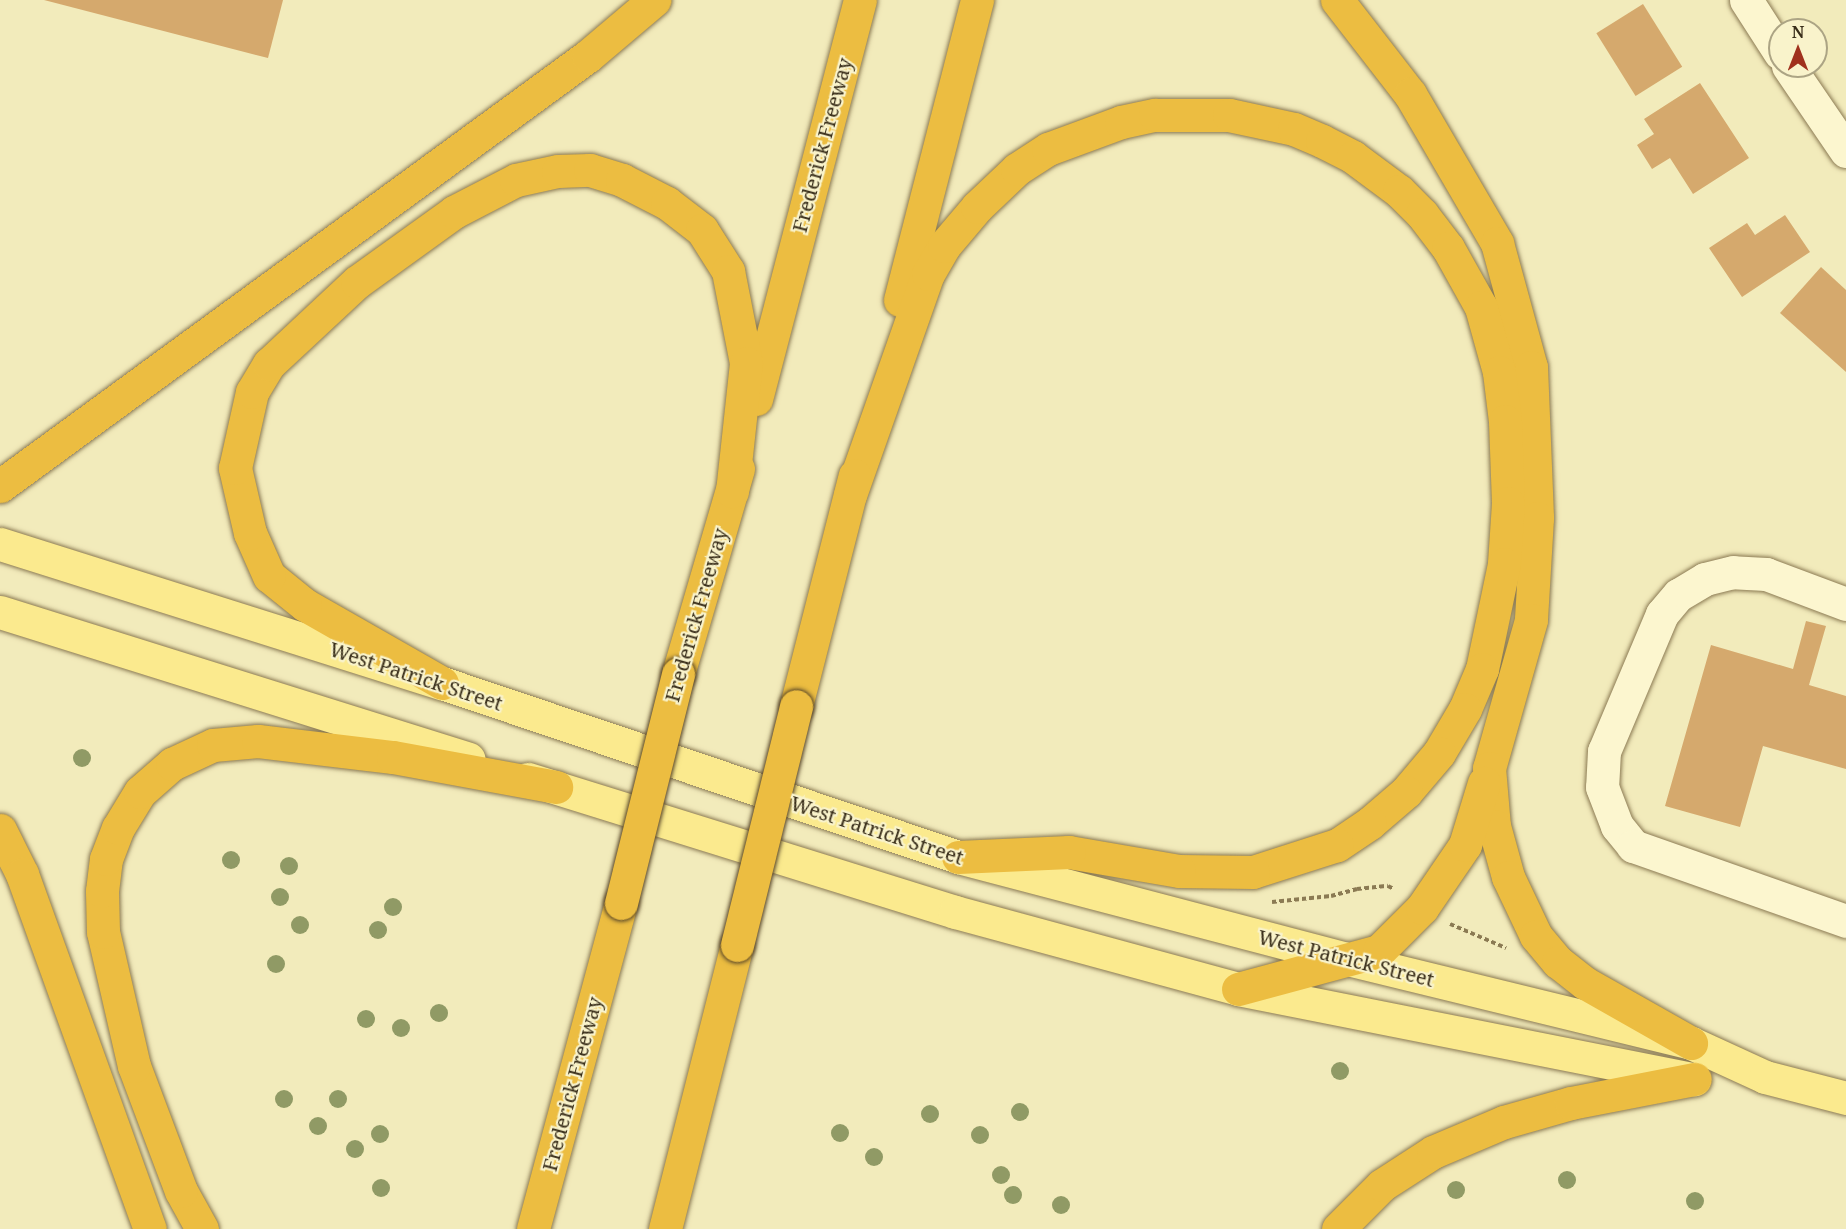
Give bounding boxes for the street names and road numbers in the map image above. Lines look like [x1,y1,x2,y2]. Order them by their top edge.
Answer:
street label: Frederick Freeway [787,55,857,235]
street label: Frederick Freeway [660,525,732,705]
street label: West Patrick Street [326,637,506,715]
street label: West Patrick Street [787,791,967,869]
street label: West Patrick Street [1256,925,1436,991]
street label: Frederick Freeway [537,994,607,1174]

